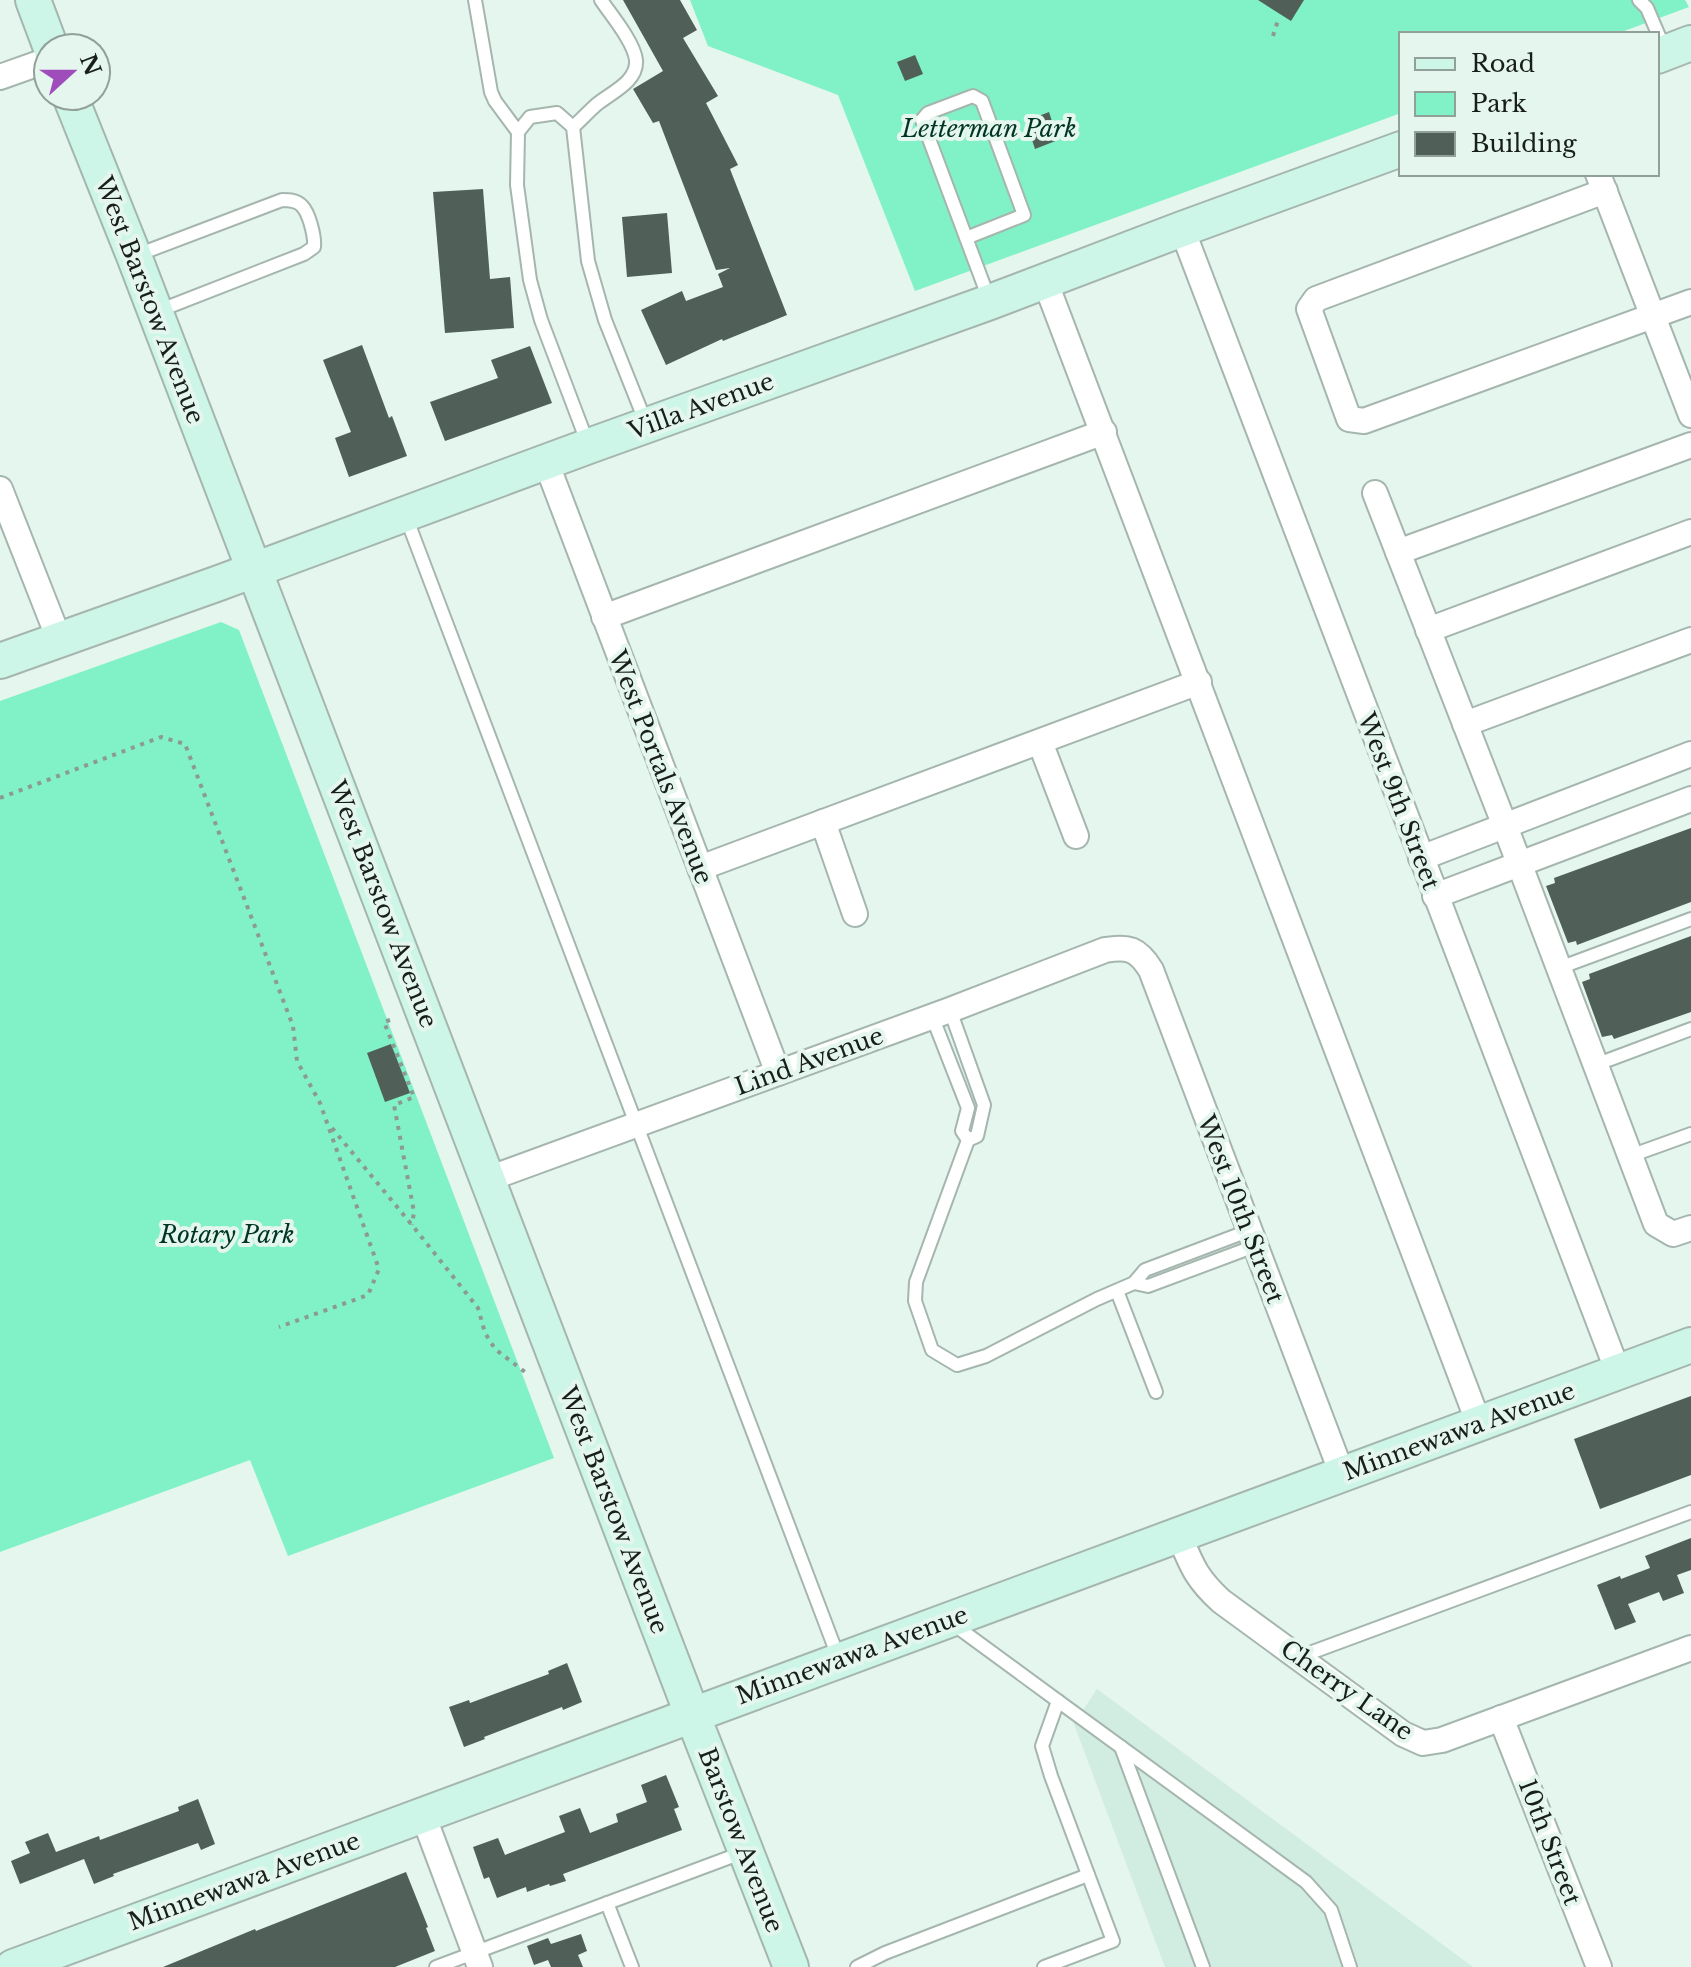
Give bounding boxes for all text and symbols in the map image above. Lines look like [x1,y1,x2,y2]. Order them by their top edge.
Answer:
north arrow [32,32,112,112]
legend [1399,32,1659,176]
text: Road [1471,49,1535,78]
text: N [74,51,107,80]
text: Park [1471,89,1527,118]
park label: Letterman Park [900,114,1077,143]
text: Building [1471,129,1577,158]
street label: West Barstow Avenue [89,171,211,428]
street label: Villa Avenue [623,366,778,446]
street label: West Portals Avenue [603,645,719,888]
street label: West 9th Street [1352,708,1446,894]
street label: West Barstow Avenue [322,775,444,1032]
street label: Lind Avenue [731,1021,887,1101]
street label: West 10th Street [1191,1110,1290,1307]
park label: Rotary Park [159,1220,294,1249]
street label: Minnewawa Avenue [1339,1376,1579,1486]
street label: West Barstow Avenue [553,1381,675,1638]
street label: Minnewawa Avenue [732,1600,972,1710]
street label: Cherry Lane [1275,1634,1419,1746]
street label: Barstow Avenue [692,1744,790,1936]
street label: 10th Street [1513,1775,1587,1909]
street label: Minnewawa Avenue [124,1826,364,1936]

